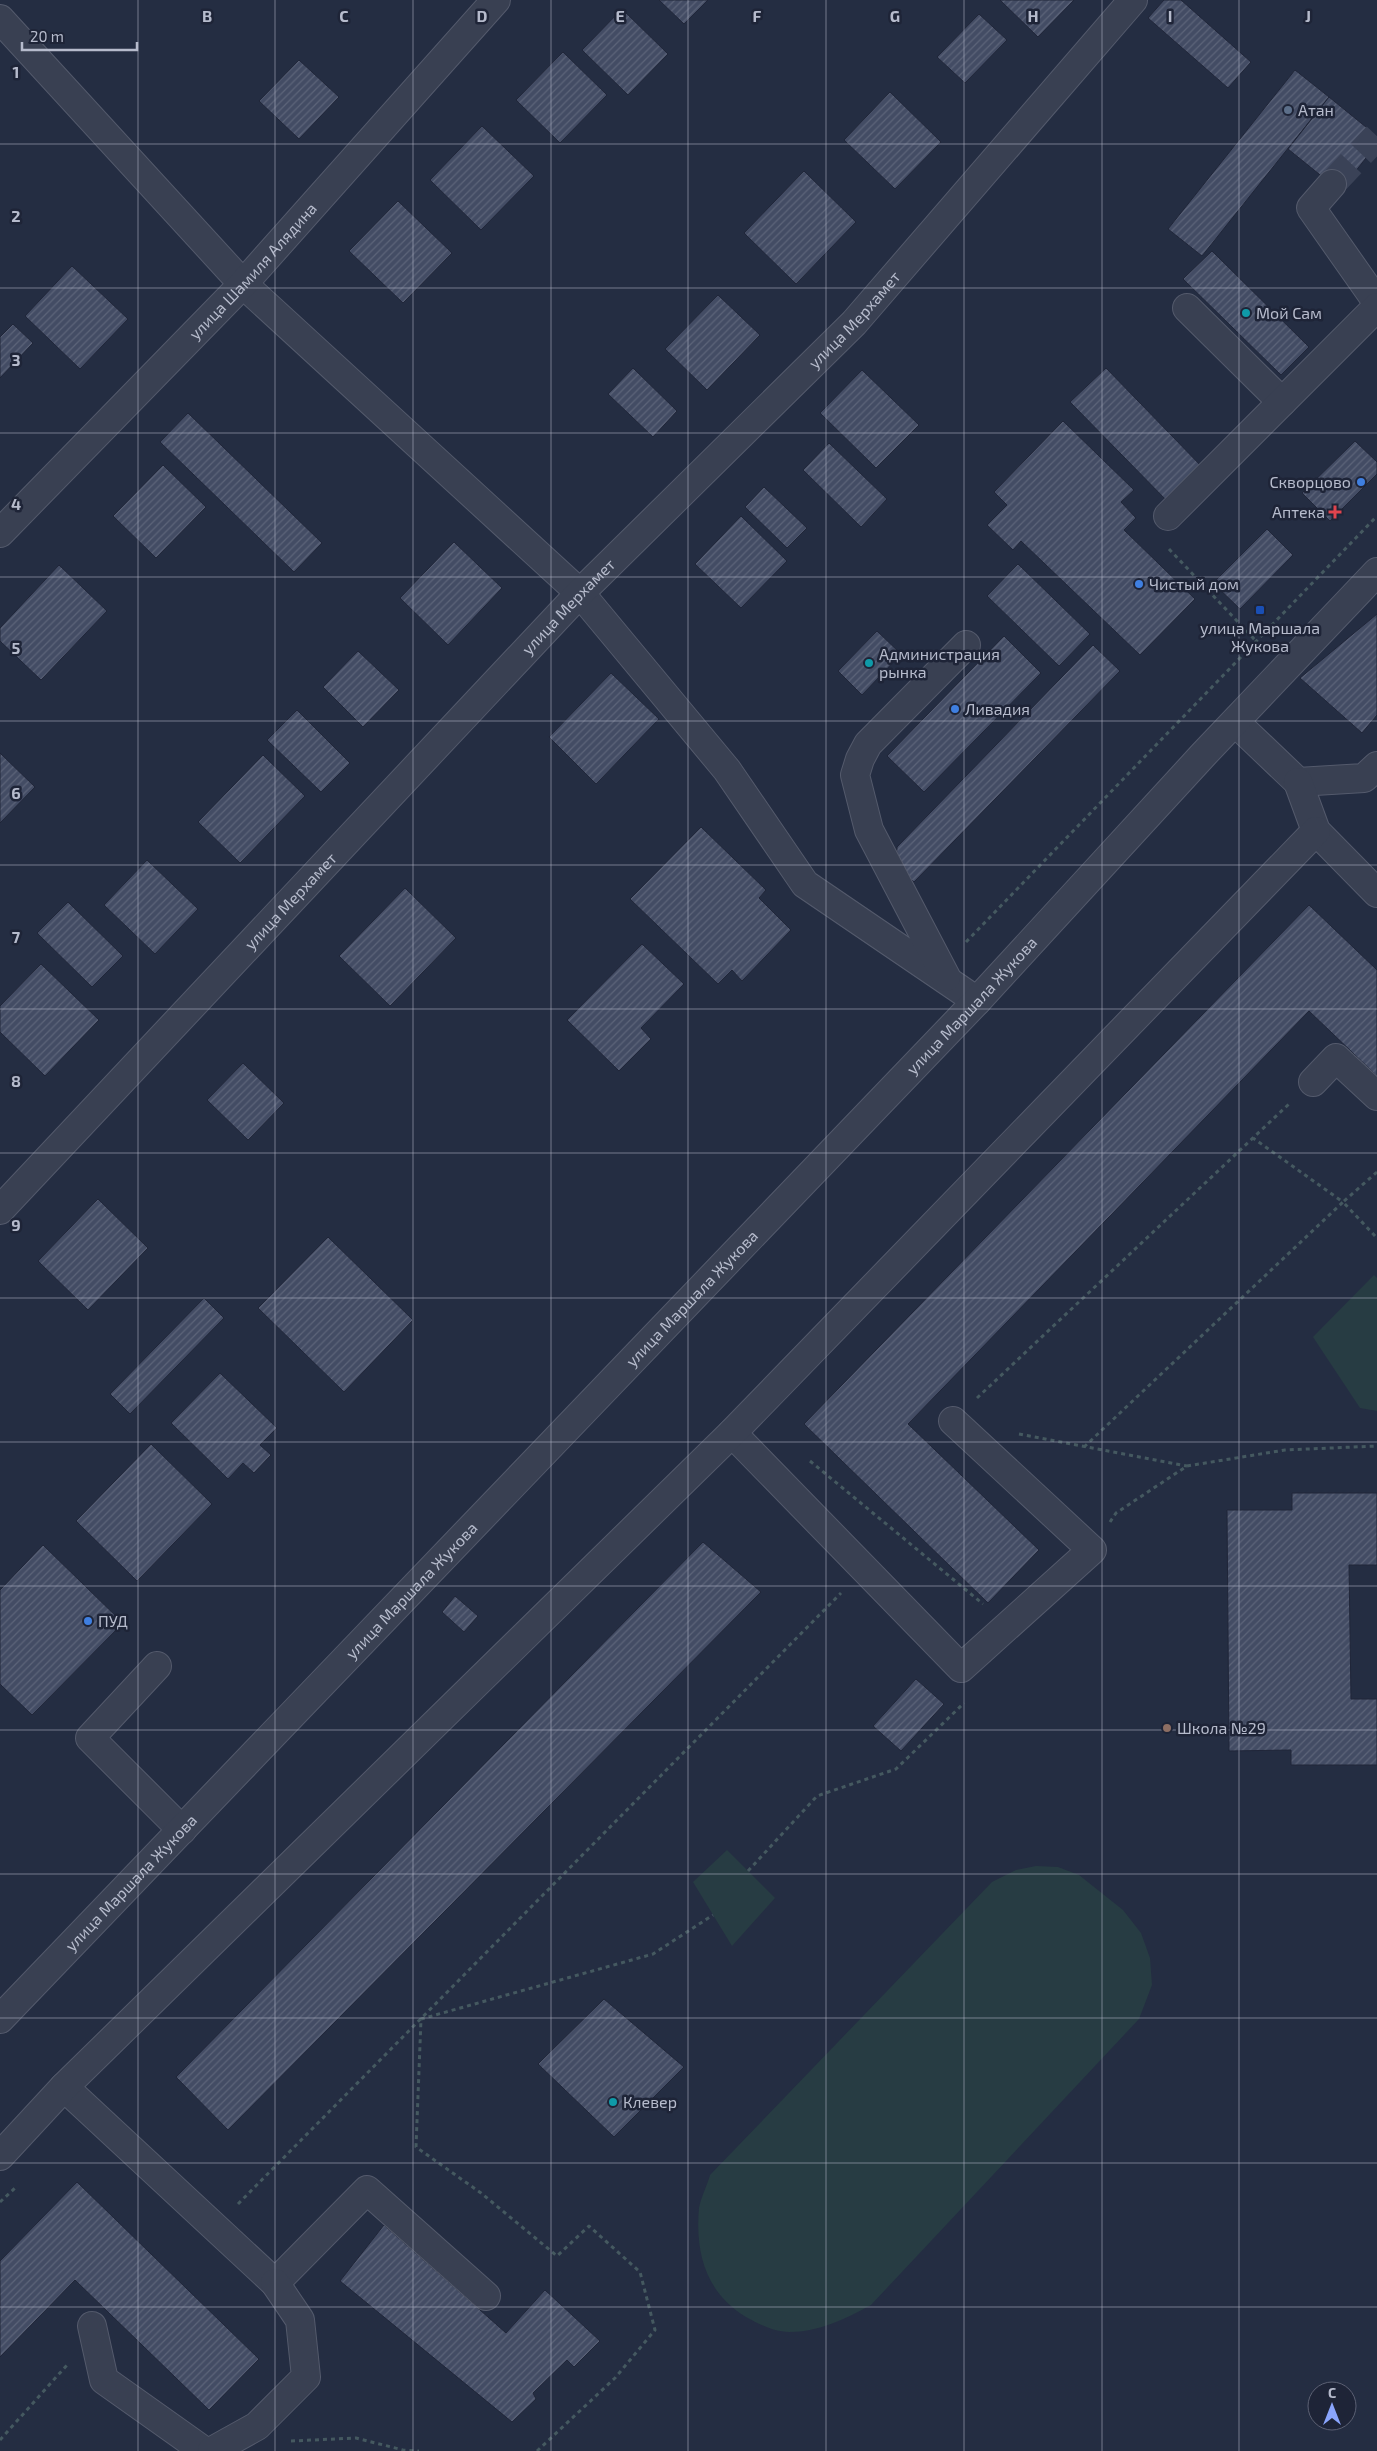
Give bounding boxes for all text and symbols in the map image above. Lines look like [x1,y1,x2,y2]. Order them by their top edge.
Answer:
text: B [202,6,212,25]
text: C [339,6,349,25]
text: D [477,6,488,25]
text: E [615,6,625,25]
text: F [753,6,762,25]
text: G [890,6,900,25]
text: H [1027,6,1039,25]
text: I [1168,6,1172,25]
text: J [1305,6,1311,25]
scale bar [22,20,138,52]
text: 20 m [30,27,64,45]
text: 1 [13,62,19,81]
place label: Атан [1298,100,1334,119]
marker: Атан [1282,104,1294,116]
street label: улица Шамиля Алядина [184,198,320,344]
text: 2 [11,206,21,225]
street label: улица Мерхамет [804,267,904,372]
place label: Мой Сам [1256,303,1322,322]
marker: Мой Сам [1240,307,1252,319]
text: 3 [11,350,21,369]
place label: Скворцово [1269,472,1351,491]
marker: Скворцово [1355,476,1367,488]
text: 4 [11,494,21,513]
place label: Аптека [1272,502,1325,521]
marker: Аптека [1329,506,1341,518]
street label: улица Мерхамет [517,554,619,659]
place label: Чистый дом [1149,574,1239,593]
marker: Чистый дом [1133,578,1145,590]
marker: улица Маршала Жукова [1254,604,1266,616]
place label: улица Маршала Жукова [1200,618,1320,656]
text: 5 [12,638,21,657]
place label: Администрация рынка [879,644,1000,681]
marker: Администрация рынка [863,657,875,669]
place label: Ливадия [965,699,1030,718]
marker: Ливадия [949,703,961,715]
text: 6 [11,783,21,802]
street label: улица Мерхамет [240,848,340,954]
text: 7 [12,927,21,946]
street label: улица Маршала Жукова [902,932,1040,1079]
text: 8 [11,1071,21,1090]
text: 9 [11,1215,21,1234]
street label: улица Маршала Жукова [622,1226,761,1371]
street label: улица Маршала Жукова [341,1518,481,1663]
place label: ПУД [98,1611,128,1630]
marker: ПУД [82,1615,94,1627]
place label: Школа №29 [1177,1718,1266,1737]
marker: Школа №29 [1161,1722,1173,1734]
street label: улица Маршала Жукова [61,1810,200,1955]
place label: Клевер [623,2092,677,2111]
marker: Клевер [607,2096,619,2108]
north arrow [1307,2381,1357,2431]
text: С [1328,2384,1336,2401]

